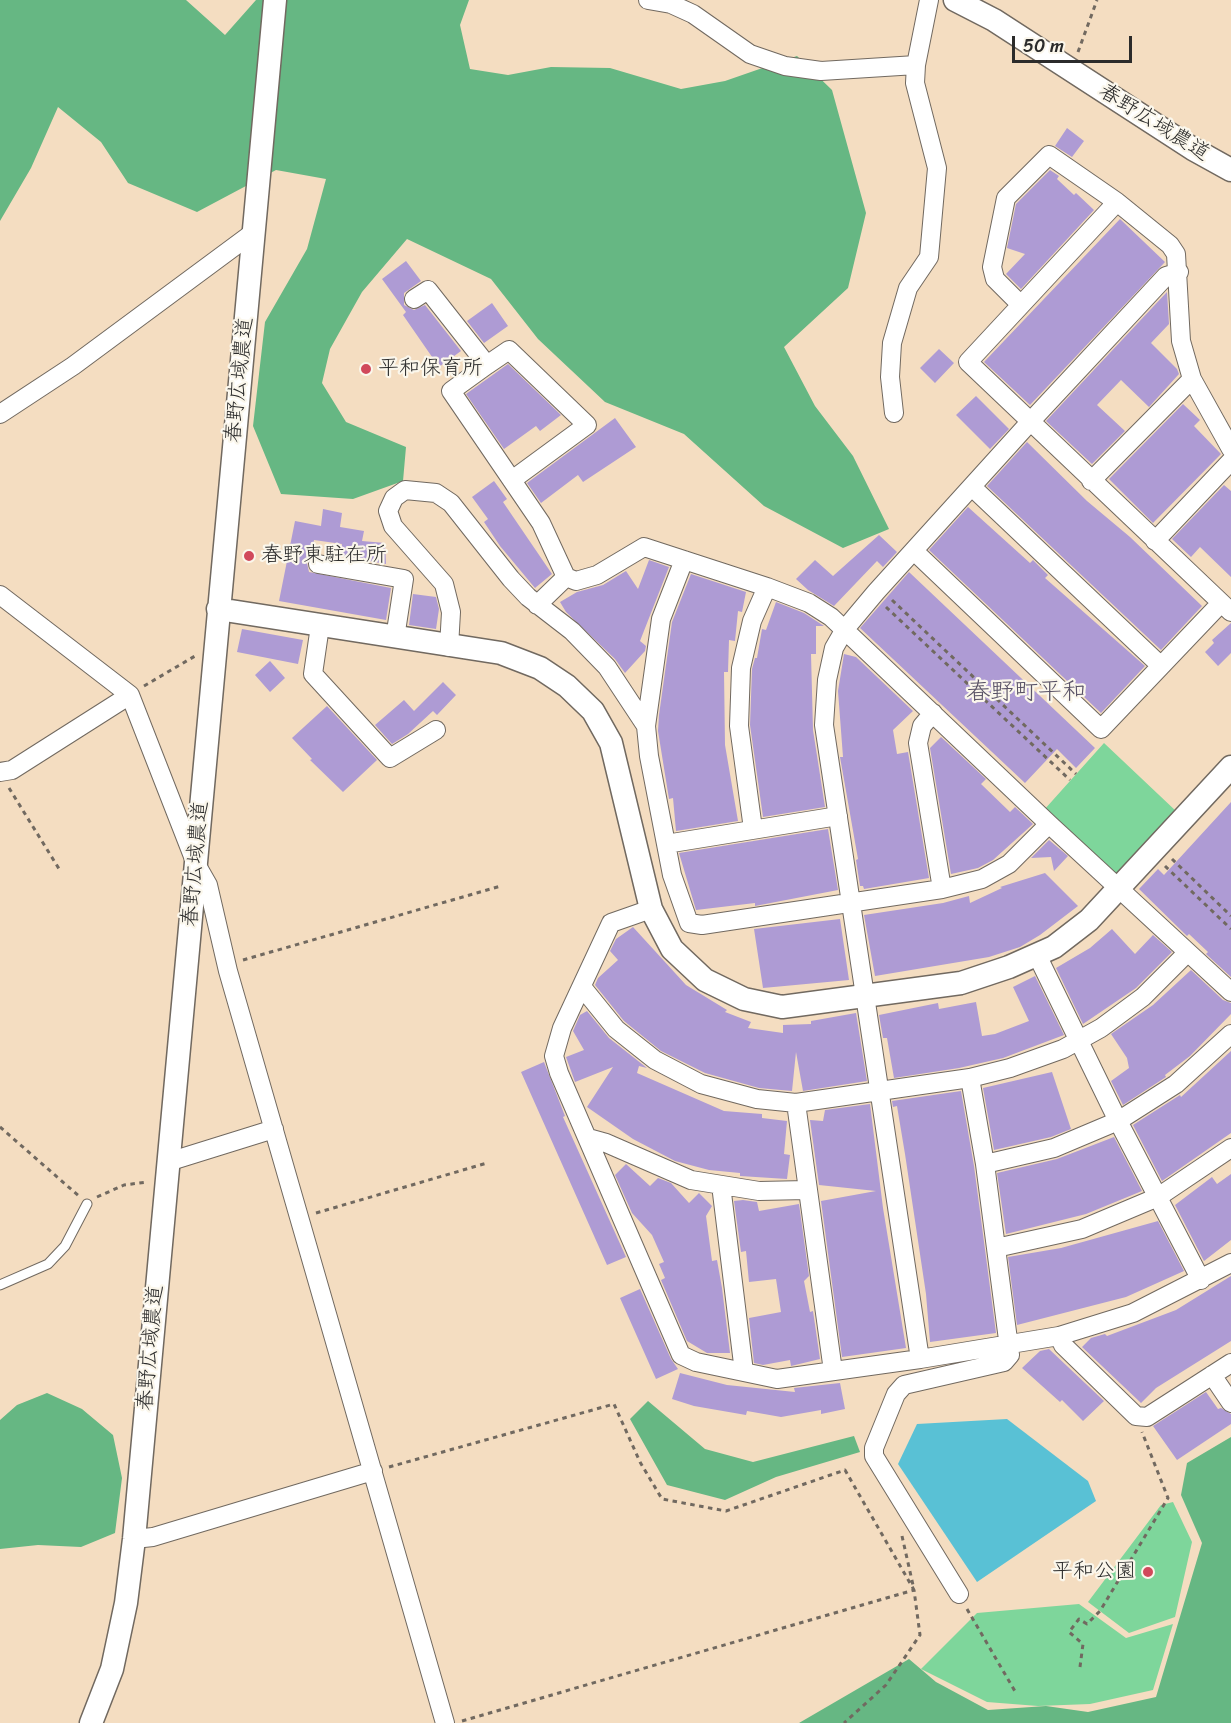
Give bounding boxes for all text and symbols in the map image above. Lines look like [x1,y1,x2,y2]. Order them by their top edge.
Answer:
scale bar [1015,24,1135,62]
text: 50 m [1023,30,1064,62]
street label: 春野広域農道 [1094,79,1214,167]
street label: 春野広域農道 [221,316,259,444]
place label: 平和保育所 [378,356,483,382]
marker: 平和保育所 [359,362,373,376]
place label: 春野東駐在所 [261,543,387,569]
marker: 春野東駐在所 [242,549,256,563]
district label: 春野町平和 [966,679,1086,707]
street label: 春野広域農道 [178,800,214,928]
street label: 春野広域農道 [133,1284,169,1412]
place label: 平和公園 [1052,1559,1136,1585]
marker: 平和公園 [1141,1565,1155,1579]

